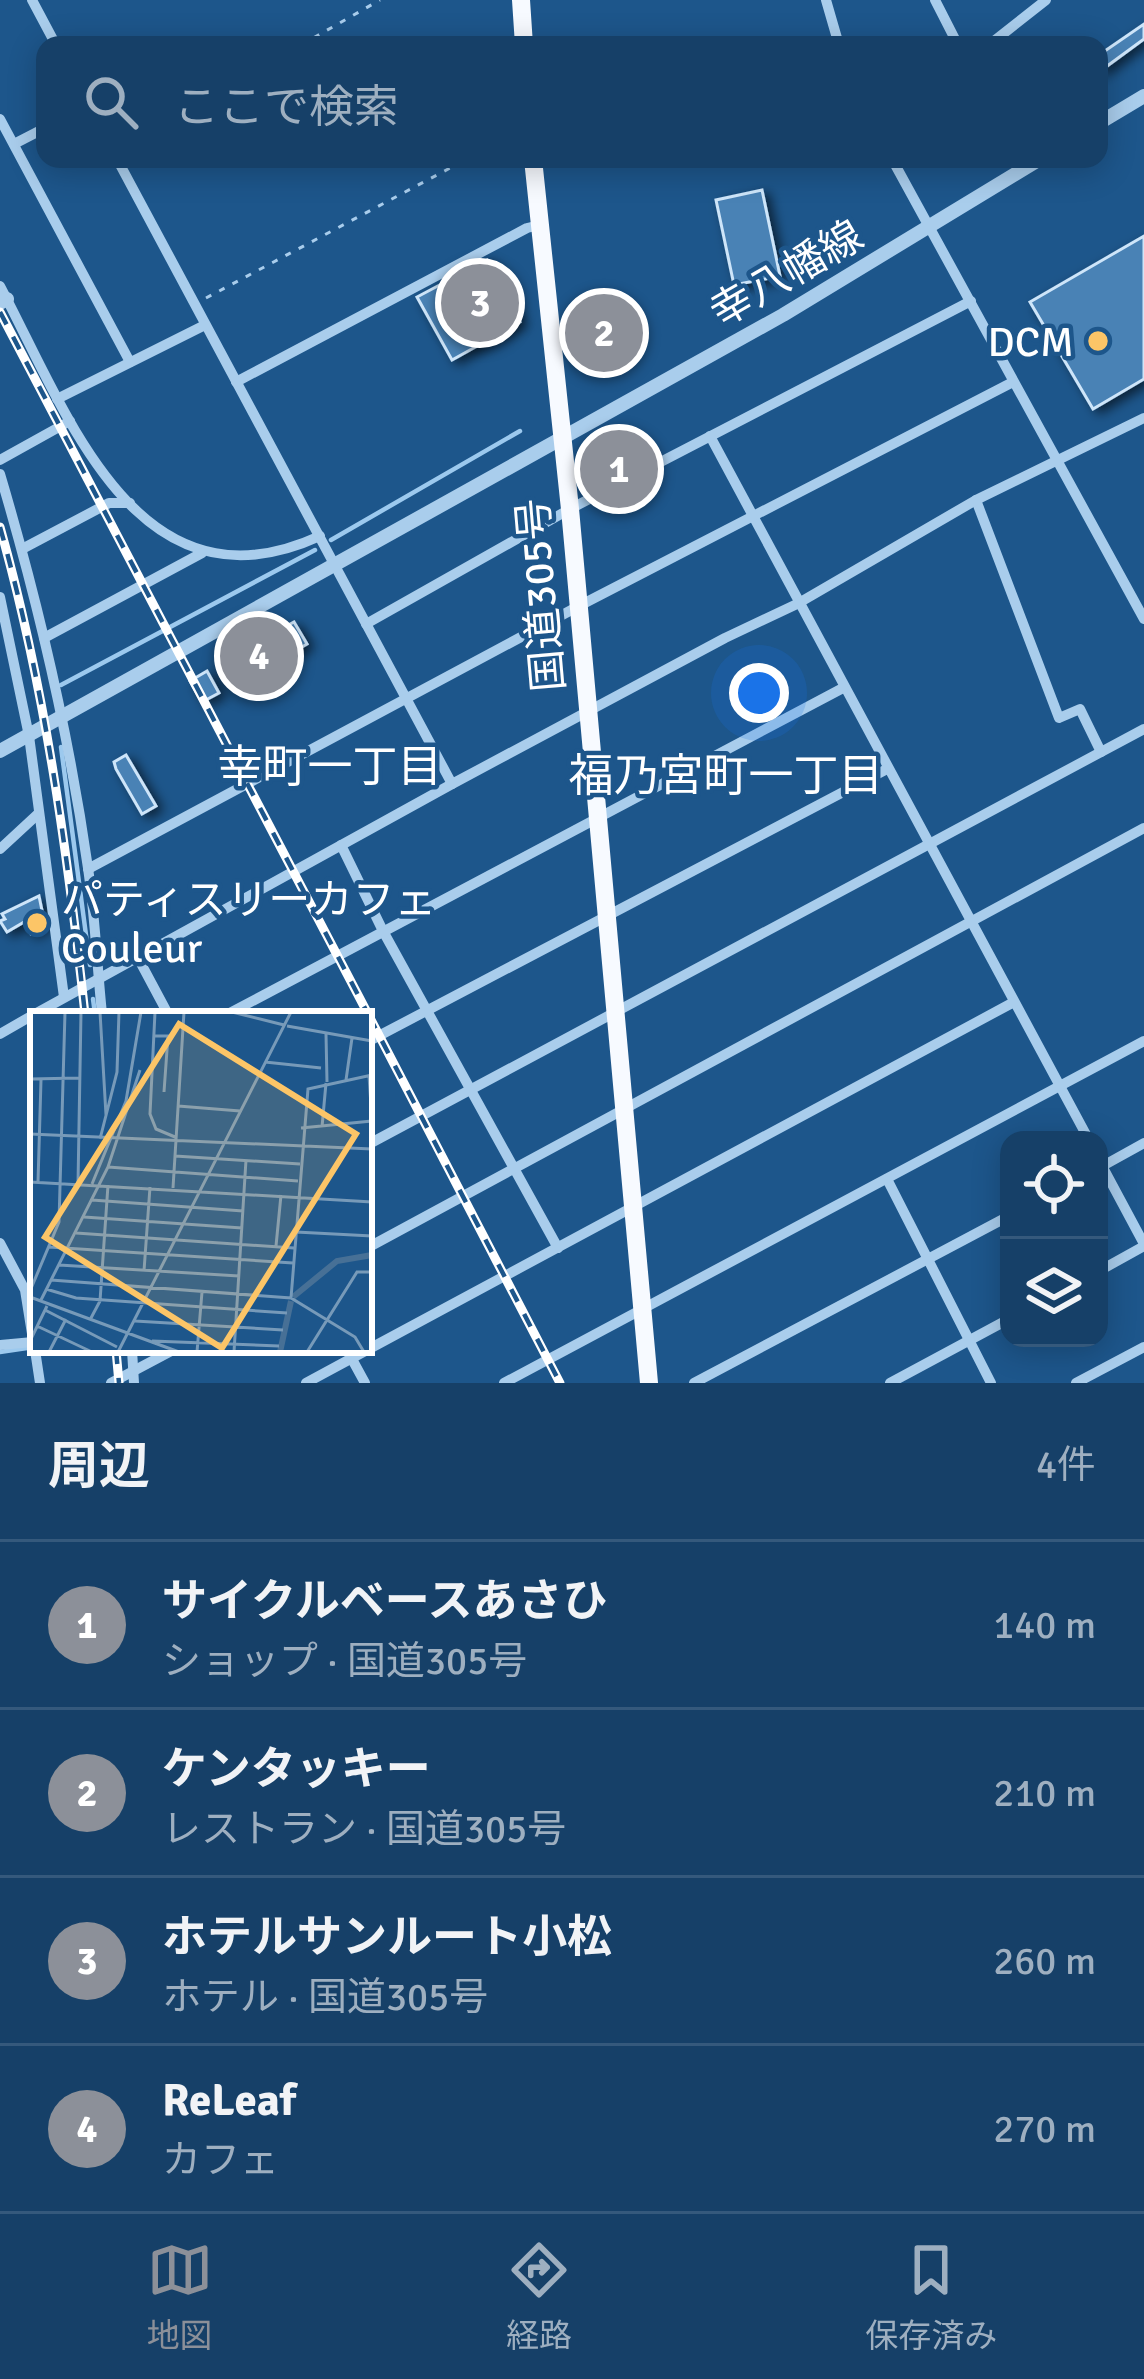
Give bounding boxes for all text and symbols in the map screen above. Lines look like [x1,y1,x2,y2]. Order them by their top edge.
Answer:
search box [36,36,1108,168]
icon: search [78,69,144,135]
text: ここで検索 [174,80,399,135]
street label: 幸八幡線 [701,210,872,338]
pin: 3 [441,258,519,348]
pin: 2 [565,288,643,378]
place label: DCM [988,317,1074,368]
marker: DCM [1085,328,1111,354]
pin: 1 [580,424,658,514]
street label: 国道305号 [508,496,575,694]
pin: 4 [220,611,298,701]
your location [729,663,789,723]
district label: 幸町一丁目 [217,740,443,795]
district label: 福乃宮町一丁目 [568,749,884,804]
place label: パティスリーカフェ Couleur [61,875,436,974]
marker: パティスリーカフェ Couleur [24,910,50,936]
inset map [30,1011,372,1353]
map controls [1000,1131,1108,1347]
button: locate [1000,1131,1108,1239]
button: layers [1000,1239,1108,1347]
text: 周辺 [48,1435,150,1498]
text: 4件 [1036,1441,1096,1489]
text: サイクルベースあさひ [162,1574,608,1629]
text: 1 [76,1601,98,1649]
text: 140 m [993,1601,1096,1649]
text: ショップ · 国道305号 [162,1637,527,1685]
text: ケンタッキー [162,1742,431,1797]
text: 2 [76,1769,98,1817]
text: 210 m [993,1769,1096,1817]
text: レストラン · 国道305号 [162,1805,566,1853]
text: ホテルサンルート小松 [162,1910,612,1965]
text: 3 [76,1937,98,1985]
text: 260 m [993,1937,1096,1985]
text: ホテル · 国道305号 [162,1973,488,2021]
text: ReLeaf [162,2073,296,2128]
text: 4 [76,2105,98,2153]
text: 270 m [993,2105,1096,2153]
text: カフェ [162,2136,279,2184]
tab: 地図 [147,2237,213,2357]
tab: 経路 [506,2237,572,2357]
tab: 保存済み [865,2237,997,2357]

